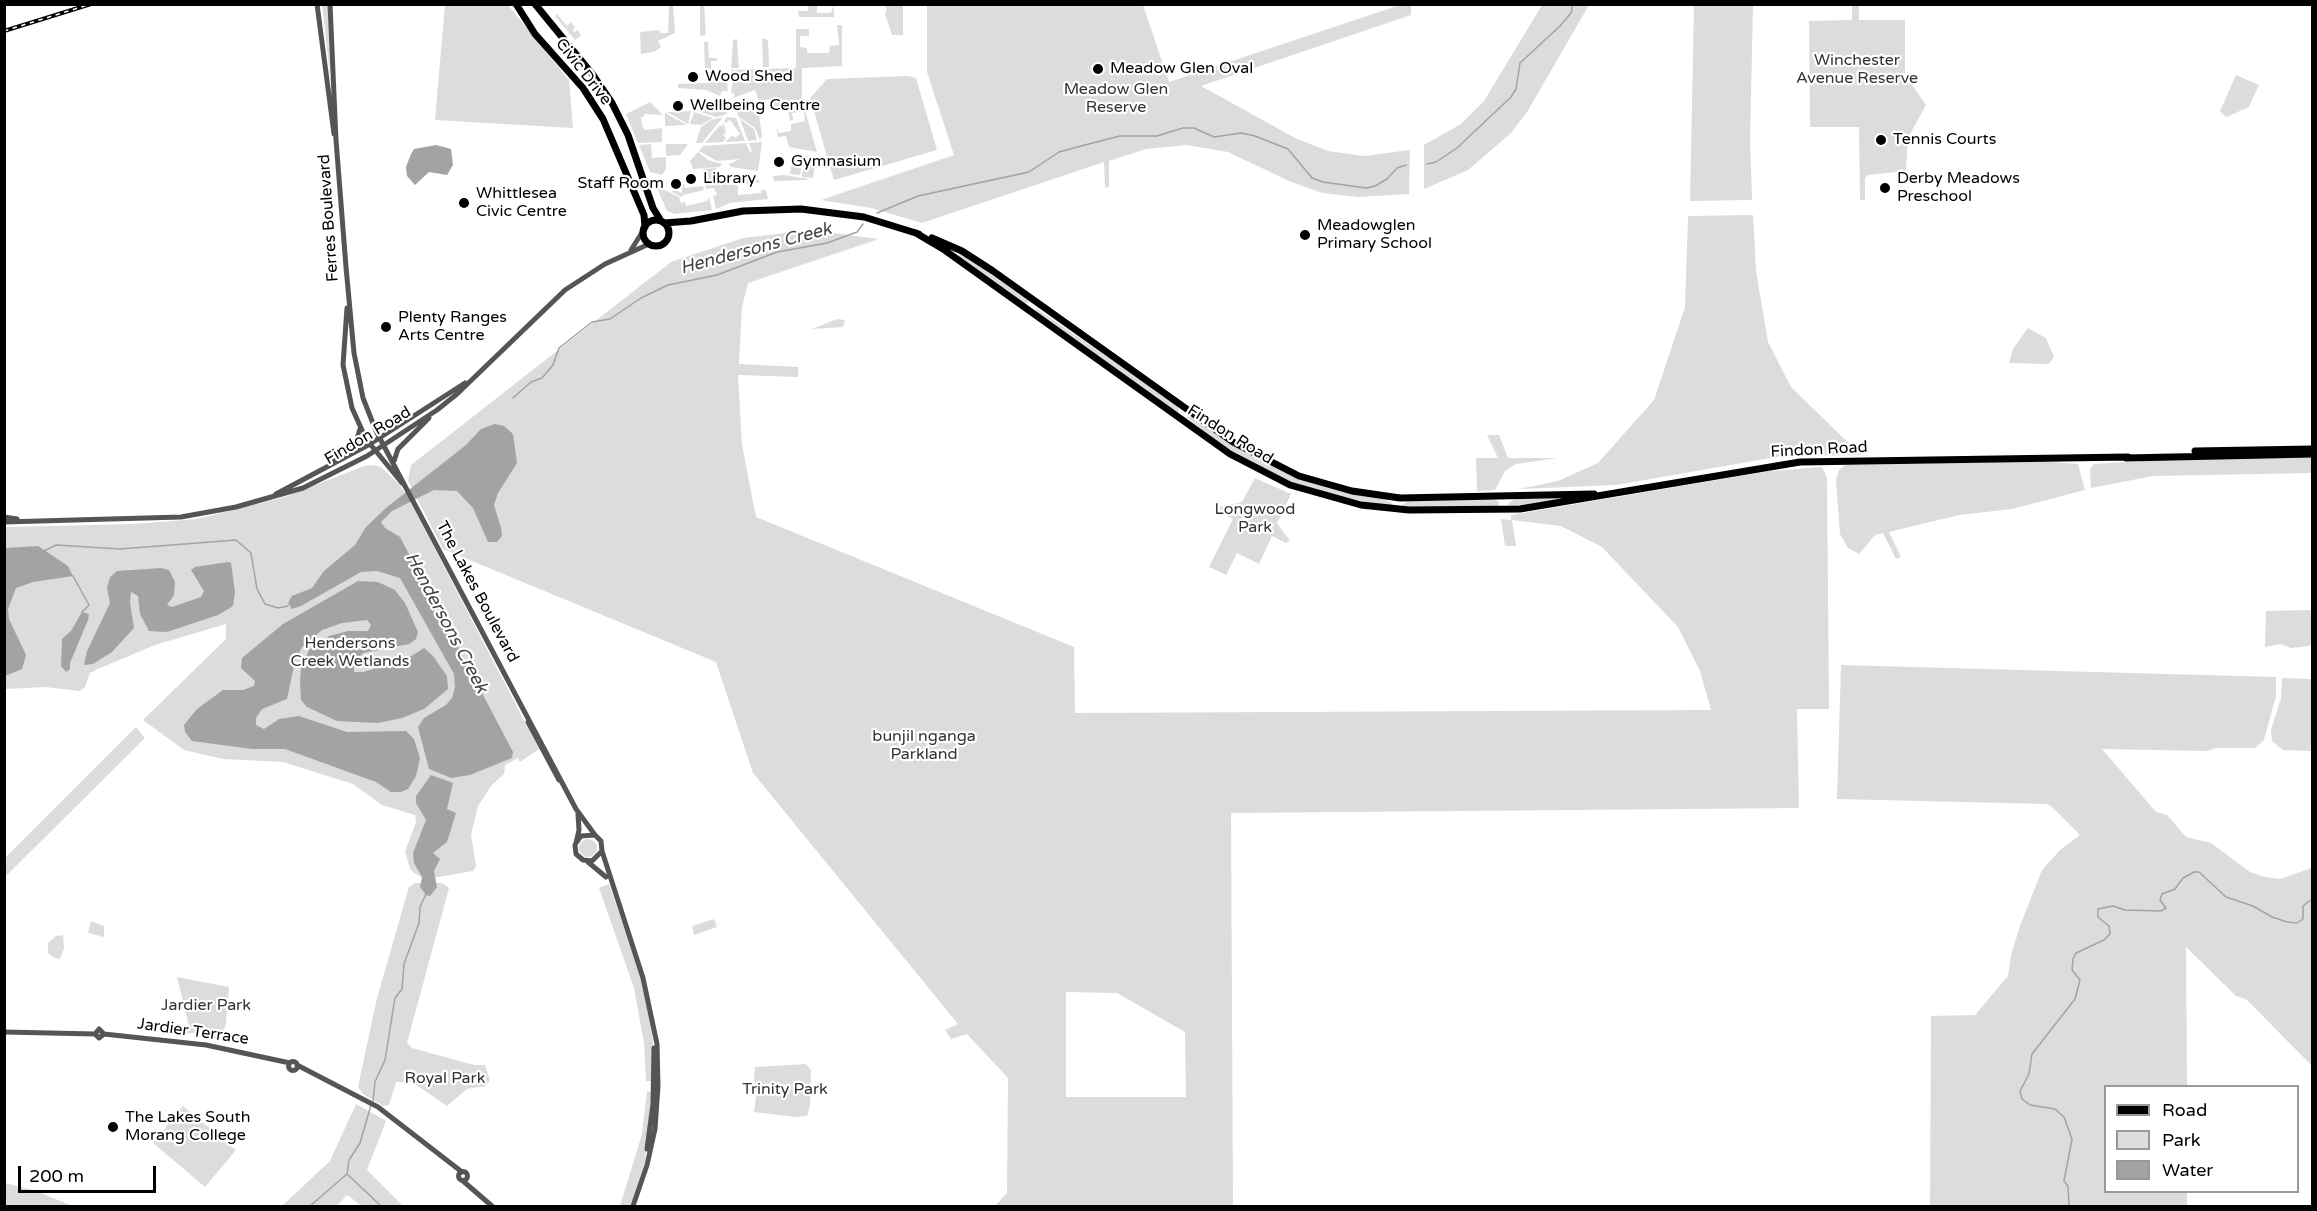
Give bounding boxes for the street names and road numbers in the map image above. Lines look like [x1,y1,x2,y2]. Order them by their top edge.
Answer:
street label: Civic Drive [551,35,615,109]
street label: Ferres Boulevard [315,154,343,282]
street label: Findon Road [1184,401,1276,469]
street label: Findon Road [321,403,415,469]
street label: Findon Road [1770,438,1868,462]
street label: The Lakes Boulevard [432,518,522,666]
street label: Jardier Terrace [136,1015,250,1049]

